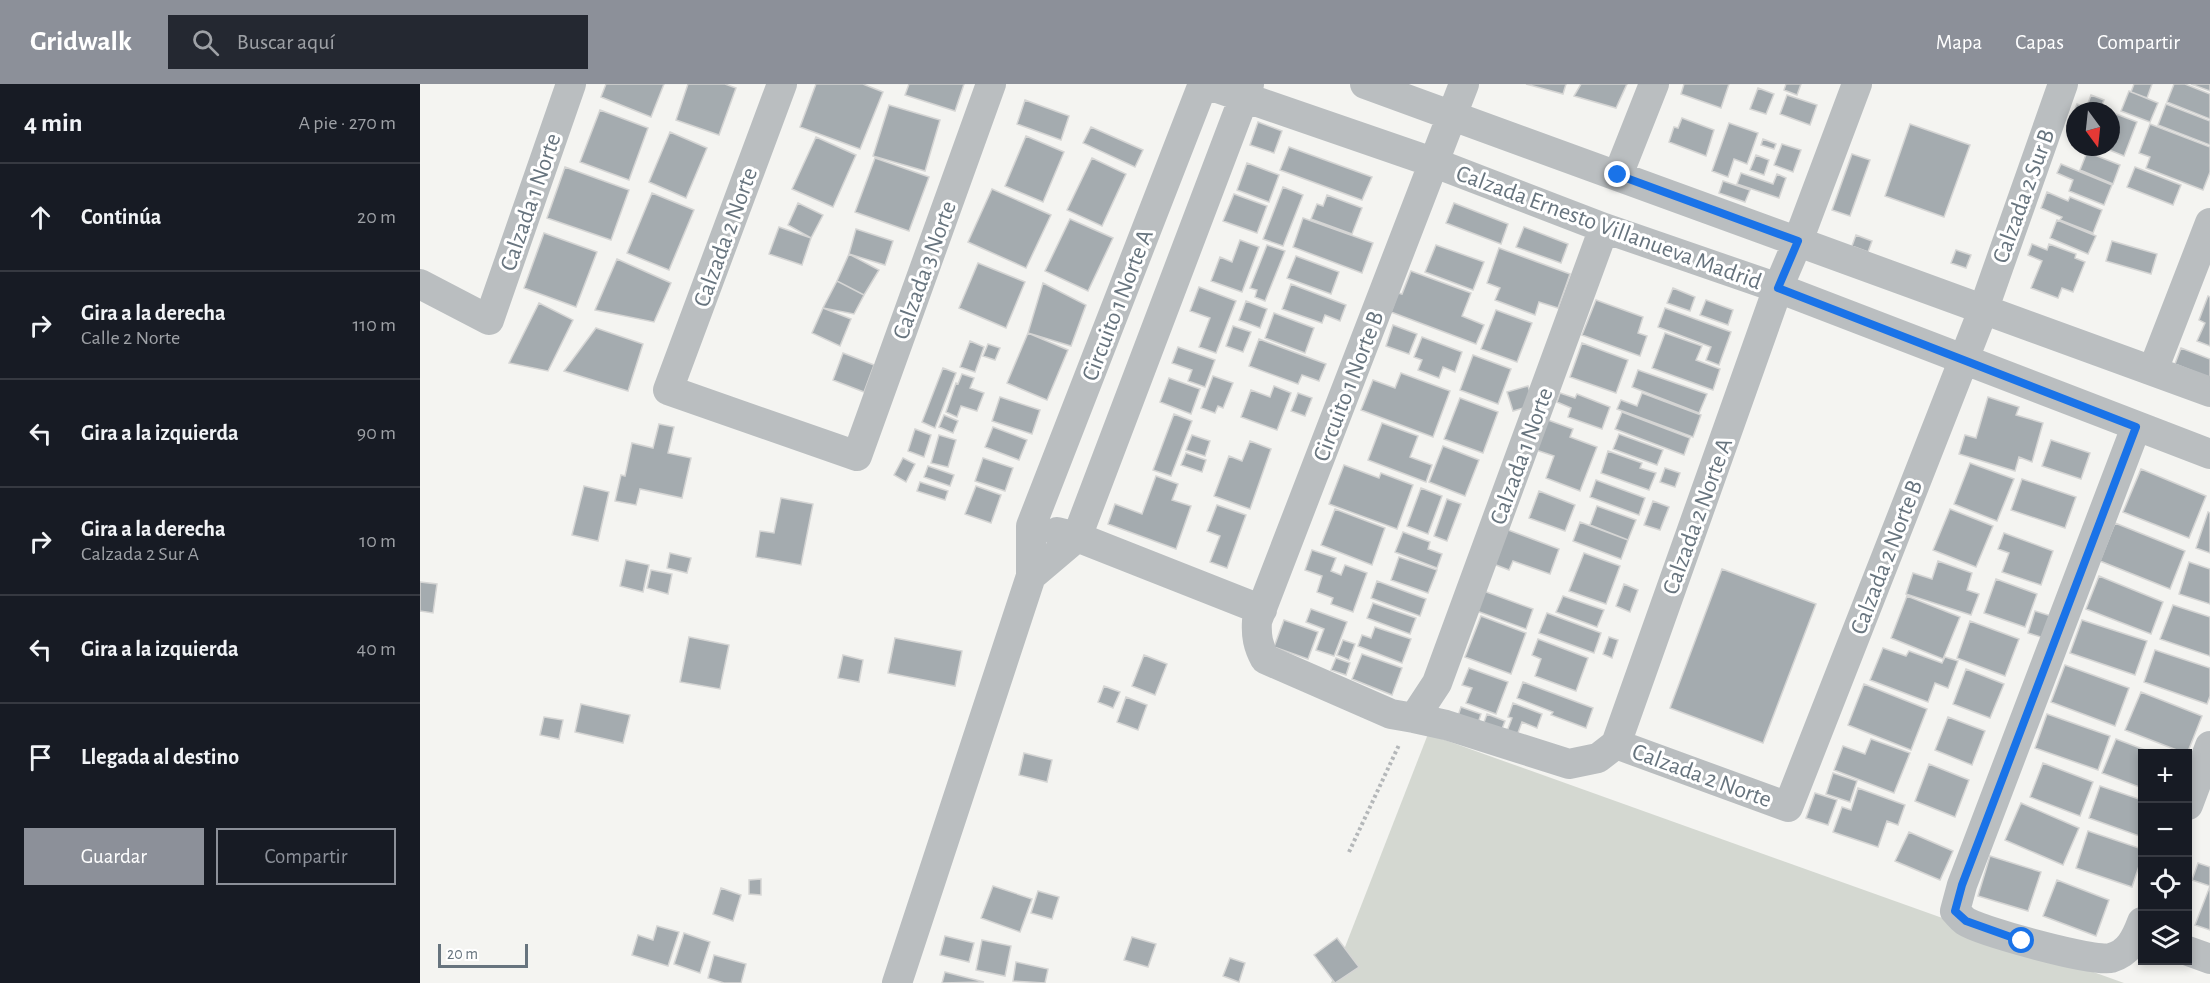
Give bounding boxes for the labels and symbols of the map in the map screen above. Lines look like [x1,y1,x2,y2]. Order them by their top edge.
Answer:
north arrow [2066,102,2120,156]
street label: Calzada 2 Sur B [1989,126,2059,267]
street label: Calzada 1 Norte [496,130,566,274]
street label: Calzada Ernesto Villanueva Madrid [1453,161,1765,294]
route end [1604,161,1630,187]
street label: Calzada 2 Norte [690,164,762,310]
street label: Calzada 3 Norte [889,198,961,343]
street label: Circuito 1 Norte A [1078,226,1158,384]
street label: Circuito 1 Norte B [1309,308,1389,465]
street label: Calzada 1 Norte [1486,385,1558,528]
street label: Calzada 2 Norte A [1659,435,1737,598]
street label: Calzada 2 Norte B [1846,477,1927,638]
street label: Calzada 2 Norte [1629,740,1775,812]
route start [2008,927,2034,953]
scale bar [438,941,528,968]

